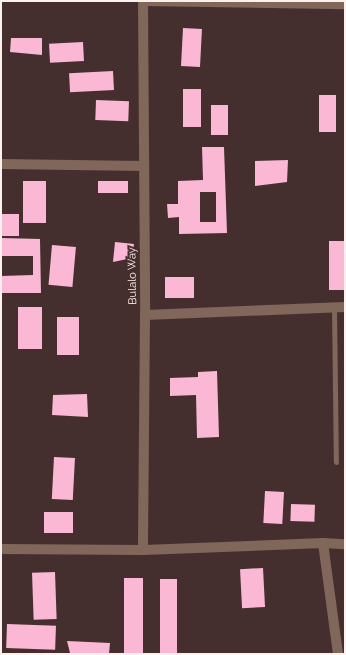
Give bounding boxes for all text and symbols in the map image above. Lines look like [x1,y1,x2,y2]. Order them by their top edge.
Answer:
street label: Bulalo Way [126,247,140,305]

